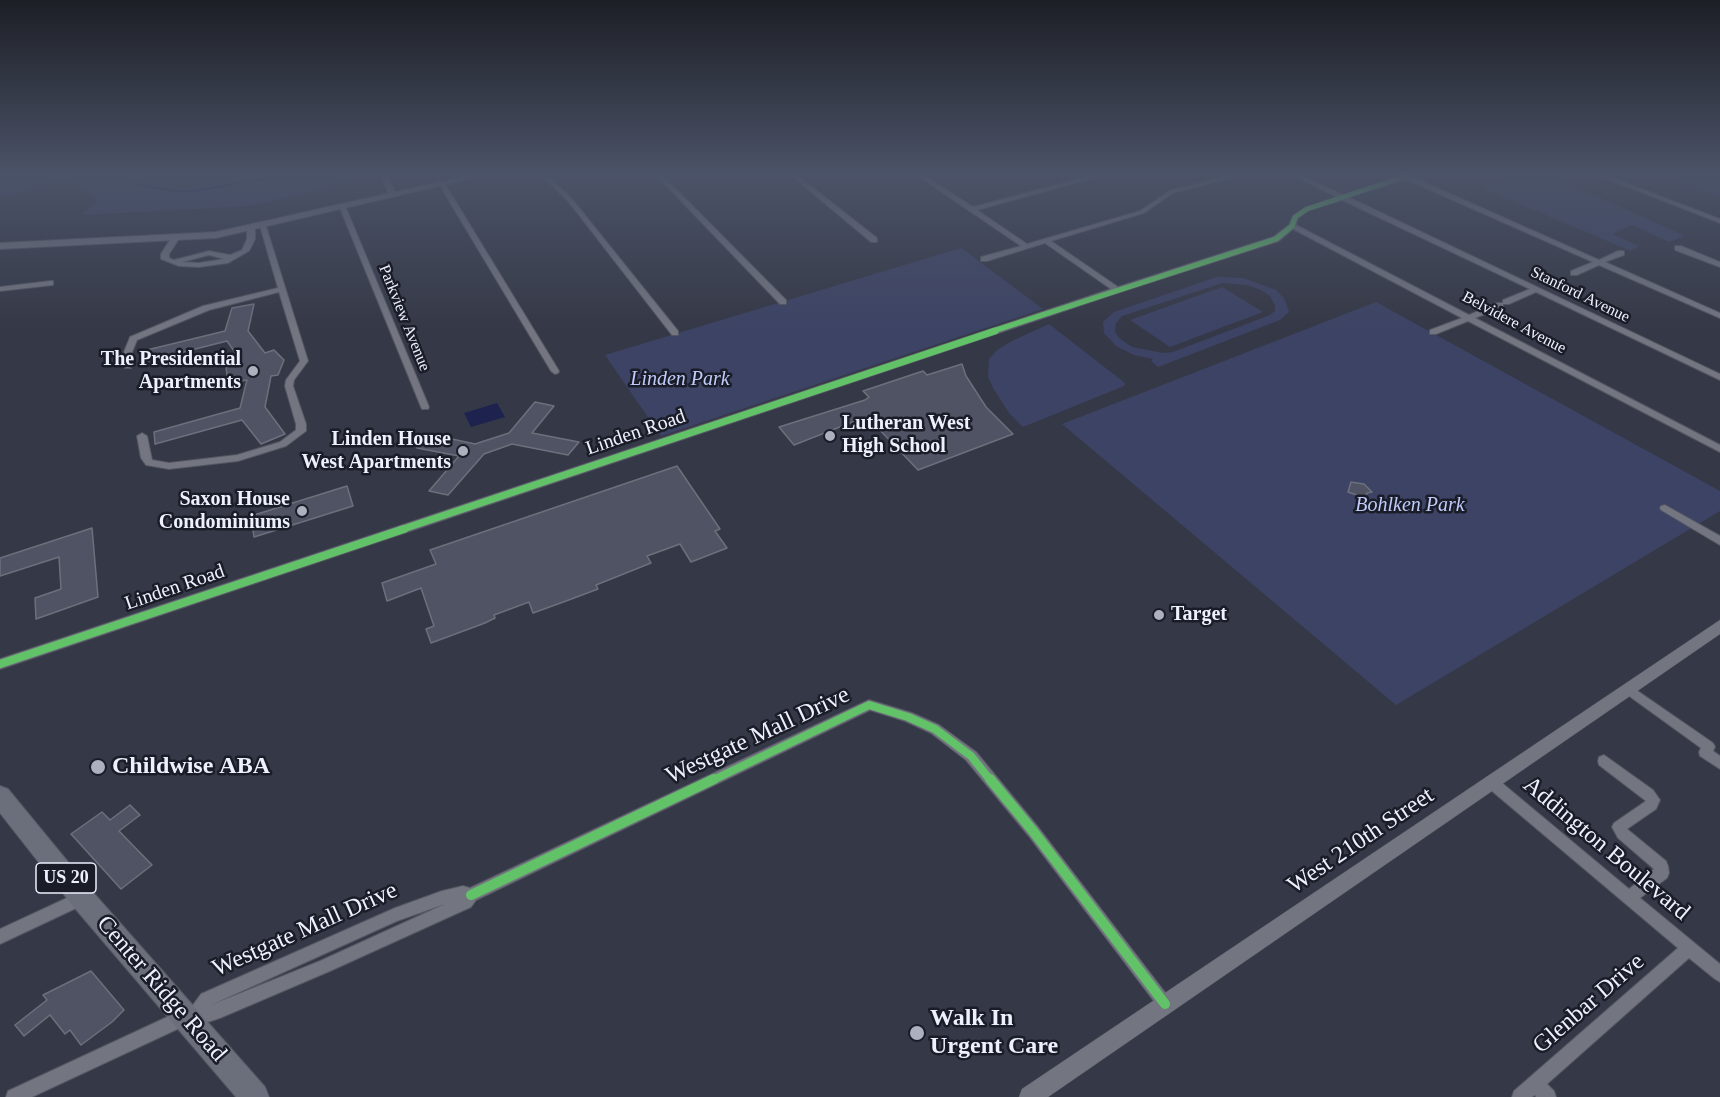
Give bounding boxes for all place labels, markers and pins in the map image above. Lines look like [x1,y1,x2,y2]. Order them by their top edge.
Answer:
place label: The Presidential Apartments [101,348,241,395]
marker: The Presidential Apartments [246,364,260,378]
place label: Lutheran West High School [842,412,970,459]
place label: Linden House West Apartments [302,428,451,475]
marker: Lutheran West High School [823,429,837,443]
marker: Linden House West Apartments [456,444,470,458]
place label: Saxon House Condominiums [159,488,290,535]
marker: Saxon House Condominiums [295,504,309,518]
place label: Target [1171,603,1227,627]
marker: Target [1152,608,1166,622]
place label: Childwise ABA [112,753,270,781]
marker: Childwise ABA [89,758,107,776]
place label: Walk In Urgent Care [930,1005,1058,1061]
marker: Walk In Urgent Care [908,1024,926,1042]

